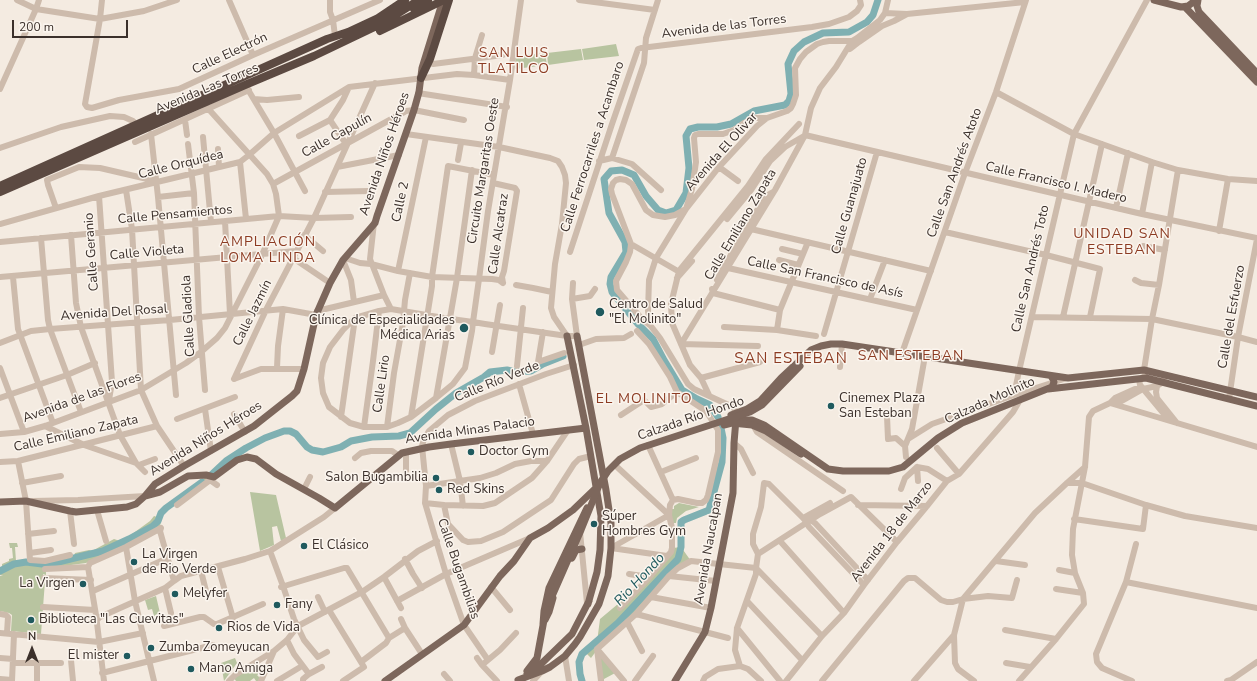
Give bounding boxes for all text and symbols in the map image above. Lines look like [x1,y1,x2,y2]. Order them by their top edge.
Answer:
scale bar [14,12,130,38]
street label: Avenida de las Torres [661,12,787,42]
text: 200 m [19,19,54,35]
street label: Calle Electrón [190,30,270,78]
district label: SAN LUIS TLATILCO [478,46,550,78]
street label: Avenida Las Torres [153,60,261,118]
street label: Calle Ferrocarriles a Acambaro [558,60,628,234]
street label: Avenida Niños Héroes [357,90,413,218]
street label: Circuito Margaritas Oeste [465,97,503,245]
street label: Calle San Andrés Atoto [924,106,986,240]
street label: Avenida El Olivar [683,109,761,195]
street label: Calle Capulín [299,110,375,162]
street label: Calle Orquídea [137,147,225,183]
street label: Calle Guanajuato [829,156,871,256]
street label: Calle Francisco I. Madero [984,159,1128,207]
street label: Calle Emiliano Zapata [702,167,780,283]
street label: Calle 2 [389,180,413,224]
street label: Calle Alcatraz [486,193,512,275]
street label: Calle Pensamientos [117,202,233,228]
street label: Calle San Andrés Toto [1009,204,1053,334]
street label: Calle Geranio [81,212,103,292]
district label: UNIDAD SAN ESTEBAN [1073,227,1171,260]
district label: AMPLIACIÓN LOMA LINDA [220,235,316,268]
street label: Calle Violeta [109,242,185,264]
street label: Calle San Francisco de Asís [745,254,905,302]
street label: Calle del Esfuerzo [1215,264,1249,370]
street label: Calle Gladiola [179,275,199,357]
street label: Calle Jazmín [230,277,276,349]
place label: Centro de Salud "El Molinito" [609,297,703,328]
street label: Avenida Del Rosal [60,301,168,325]
marker: Centro de Salud "El Molinito" [594,306,606,318]
place label: Clínica de Especialidades Médica Arias [309,313,455,344]
marker: Clínica de Especialidades Médica Arias [458,322,470,334]
district label: SAN ESTEBAN [858,349,964,365]
district label: SAN ESTEBAN [734,350,848,368]
street label: Calle Lirio [370,354,394,414]
street label: Calle Río Verde [452,358,542,406]
street label: Avenida de las Flores [21,369,143,427]
street label: Calzada Molinito [942,374,1038,428]
place label: Cinemex Plaza San Esteban [839,391,925,422]
district label: EL MOLINITO [596,392,692,408]
street label: Calzada Río Hondo [636,393,746,445]
street label: Avenida Niños Héroes [147,398,265,480]
marker: Cinemex Plaza San Esteban [826,401,836,411]
street label: Calle Emiliano Zapata [12,412,140,456]
street label: Avenida Minas Palacio [404,414,536,448]
place label: Doctor Gym [479,444,549,460]
marker: Doctor Gym [466,447,476,457]
place label: Salon Bugambilia [325,470,428,486]
marker: Salon Bugambilia [431,473,441,483]
street label: Avenida 18 de Marzo [848,479,936,585]
place label: Red Skins [447,482,505,498]
marker: Red Skins [434,485,444,495]
street label: Avenida Naucalpan [691,492,727,606]
place label: Súper Hombres Gym [602,509,686,540]
street label: Calle Bugambilias [433,517,483,621]
marker: Súper Hombres Gym [589,519,599,529]
place label: El Clásico [312,538,369,554]
marker: El Clásico [299,541,309,551]
place label: La Virgen de Rio Verde [142,547,216,578]
water label: Rio Hondo [611,550,669,610]
marker: La Virgen de Rio Verde [129,557,139,567]
place label: La Virgen [19,576,75,592]
marker: La Virgen [78,579,88,589]
place label: Melyfer [183,586,227,602]
marker: Melyfer [170,589,180,599]
place label: Fany [285,597,313,613]
marker: Fany [272,600,282,610]
place label: Biblioteca "Las Cuevitas" [39,612,184,628]
marker: Biblioteca "Las Cuevitas" [26,615,36,625]
place label: Rios de Vida [227,620,300,636]
marker: Rios de Vida [214,623,224,633]
north arrow [12,629,52,669]
text: N [28,629,36,644]
place label: Zumba Zomeyucan [159,640,270,656]
marker: Zumba Zomeyucan [146,643,156,653]
place label: El mister [68,648,119,664]
marker: El mister [122,651,132,661]
place label: Mano Amiga [199,661,273,677]
marker: Mano Amiga [186,664,196,674]

